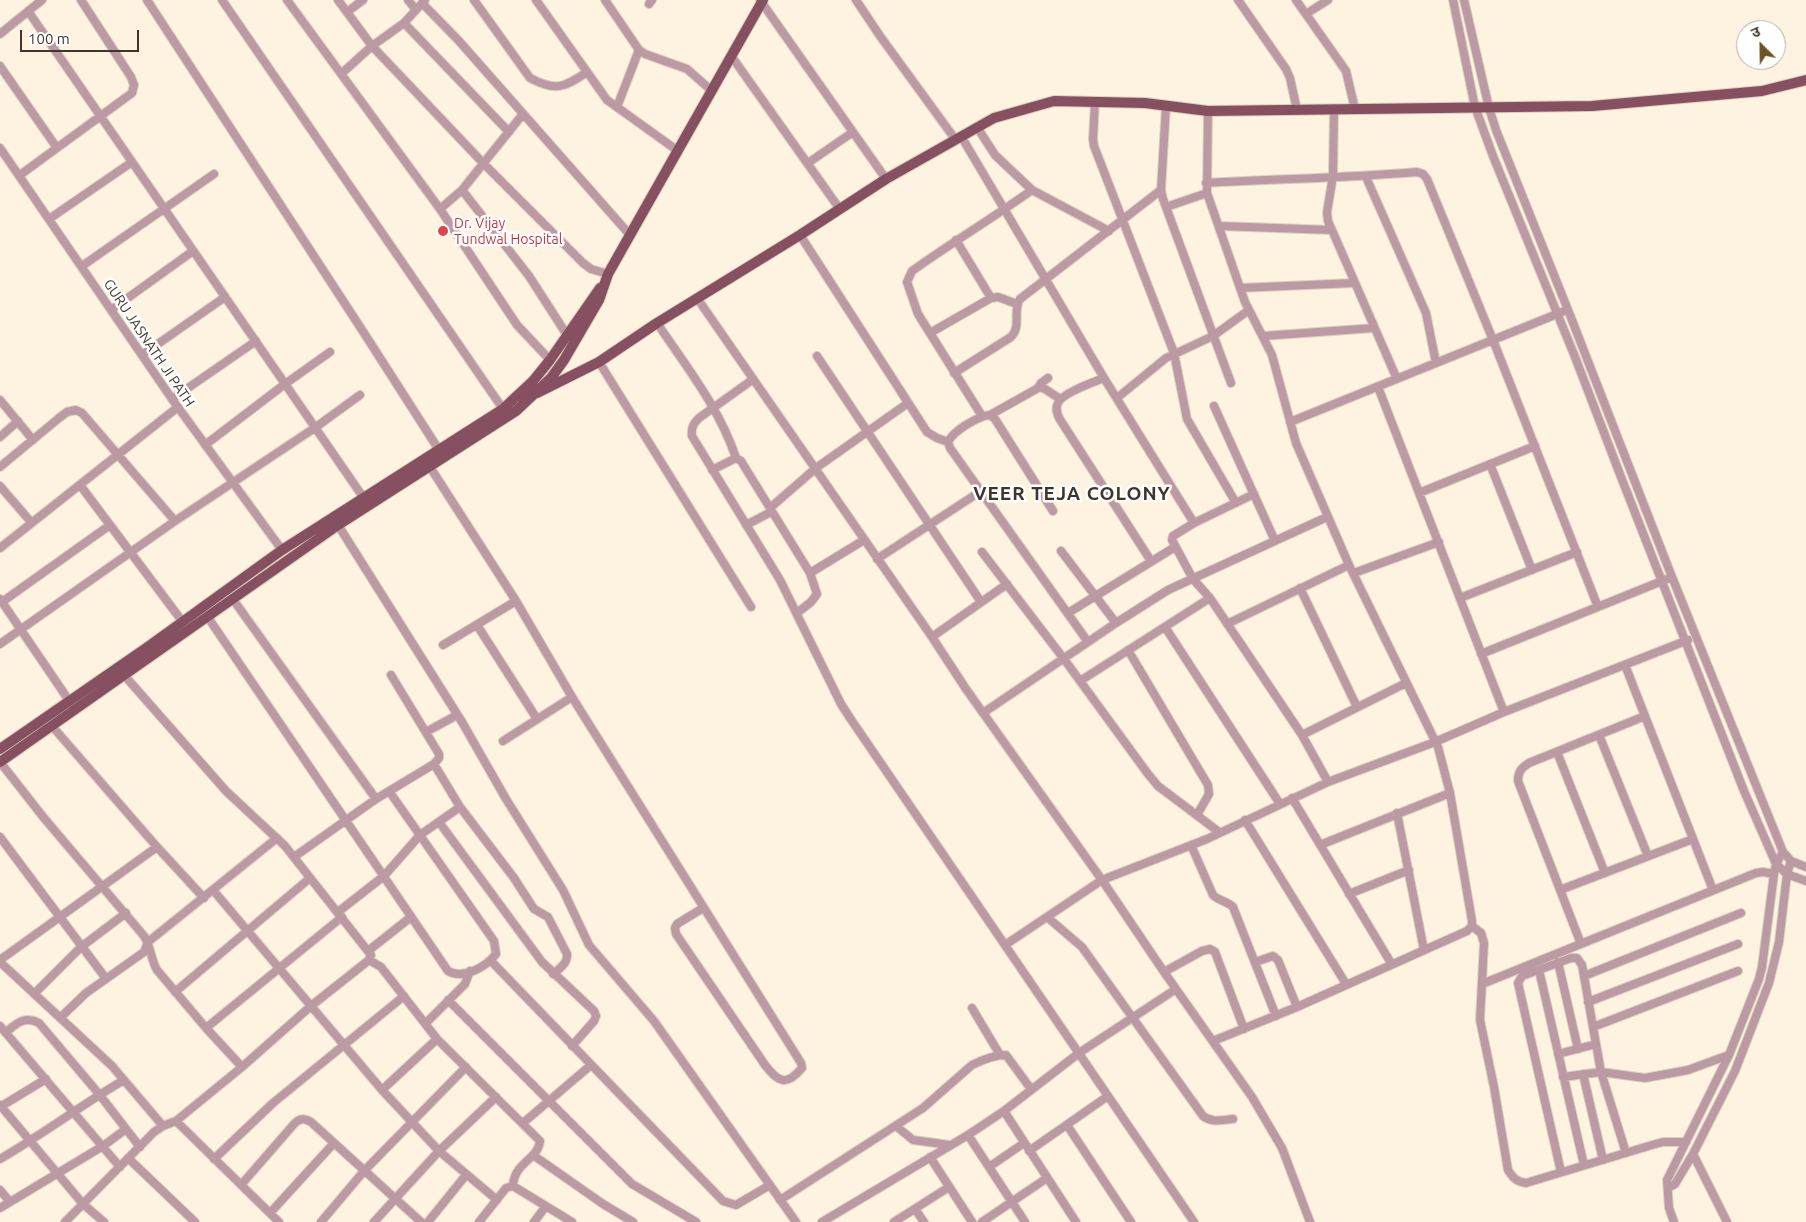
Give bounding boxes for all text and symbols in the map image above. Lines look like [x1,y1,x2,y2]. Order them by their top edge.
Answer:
scale bar [22,20,141,52]
north arrow [1736,20,1786,70]
text: उ [1749,23,1762,41]
text: 100 m [28,30,70,47]
place label: Dr. Vijay Tundwal Hospital [454,215,562,248]
marker: Dr. Vijay Tundwal Hospital [436,224,450,238]
street label: GURU JASNATH JI PATH [100,276,198,410]
district label: VEER TEJA COLONY [971,483,1173,505]

